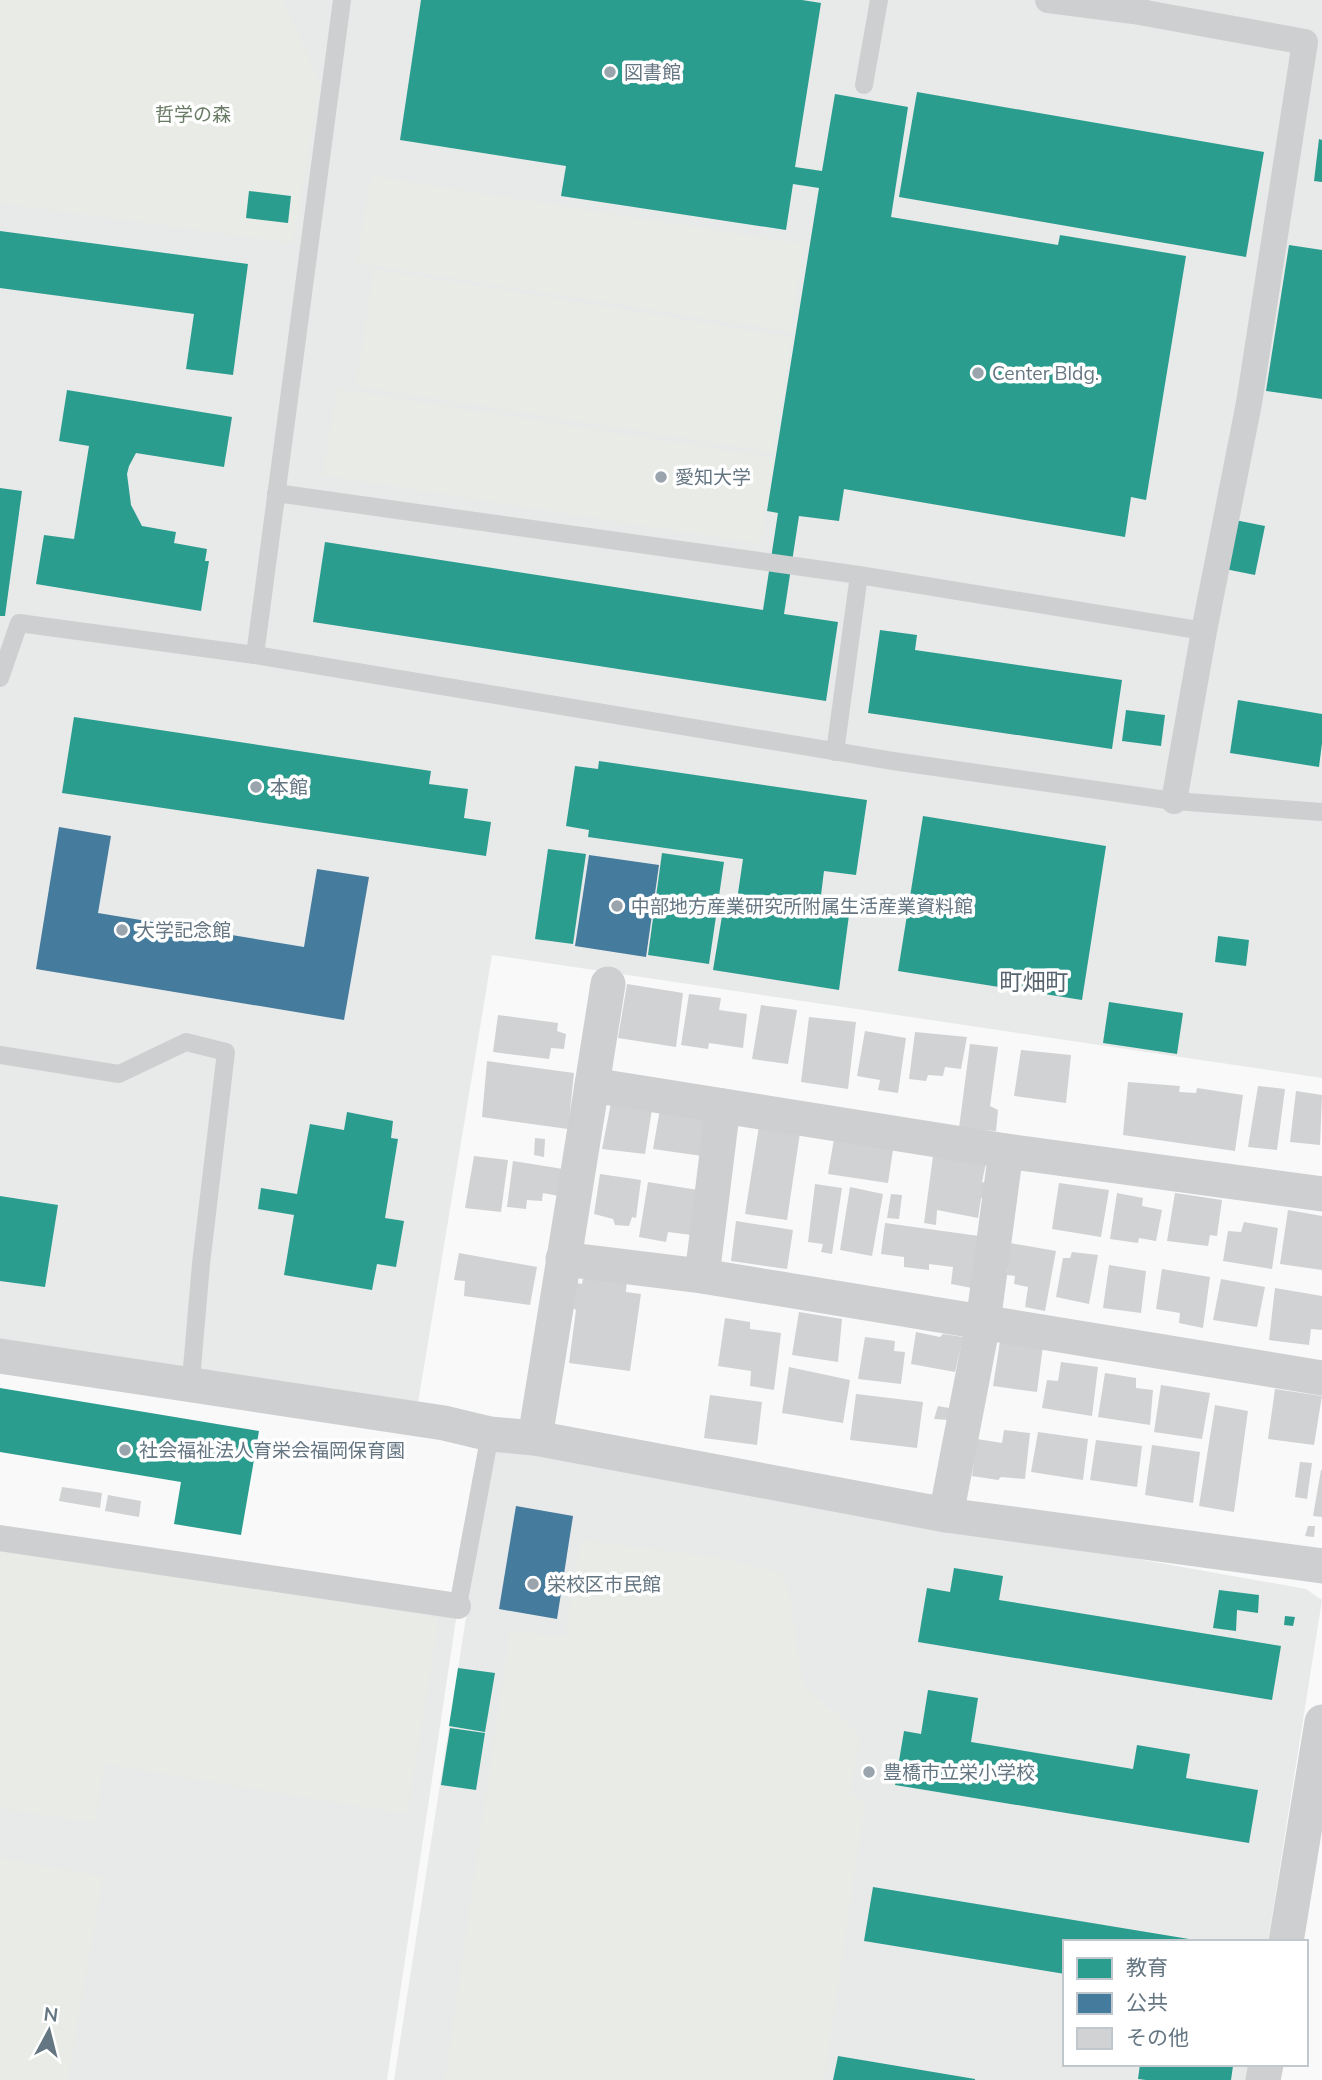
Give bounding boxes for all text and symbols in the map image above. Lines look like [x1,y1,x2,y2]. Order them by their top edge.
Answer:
place label: 図書館 [624,60,681,84]
marker: 図書館 [602,64,618,80]
park label: 哲学の森 [155,102,231,126]
place label: Center Bldg. [992,361,1099,385]
marker: Center Bldg. [970,365,986,381]
place label: 愛知大学 [675,465,751,489]
marker: 愛知大学 [653,469,669,485]
place label: 本館 [270,775,308,799]
marker: 本館 [248,779,264,795]
place label: 中部地方産業研究所附属生活産業資料館 [631,894,973,918]
marker: 中部地方産業研究所附属生活産業資料館 [609,898,625,914]
place label: 大学記念館 [136,918,231,942]
marker: 大学記念館 [114,922,130,938]
district label: 町畑町 [1000,967,1069,996]
place label: 社会福祉法人育栄会福岡保育園 [139,1438,405,1462]
marker: 社会福祉法人育栄会福岡保育園 [117,1442,133,1458]
place label: 栄校区市民館 [547,1572,661,1596]
marker: 栄校区市民館 [525,1576,541,1592]
place label: 豊橋市立栄小学校 [883,1760,1035,1784]
marker: 豊橋市立栄小学校 [861,1764,877,1780]
legend [1063,1940,1308,2066]
text: 教育 [1126,1954,1168,1980]
text: 公共 [1126,1989,1168,2015]
north arrow [14,1996,84,2066]
text: N [42,2001,60,2027]
text: その他 [1126,2024,1189,2050]

